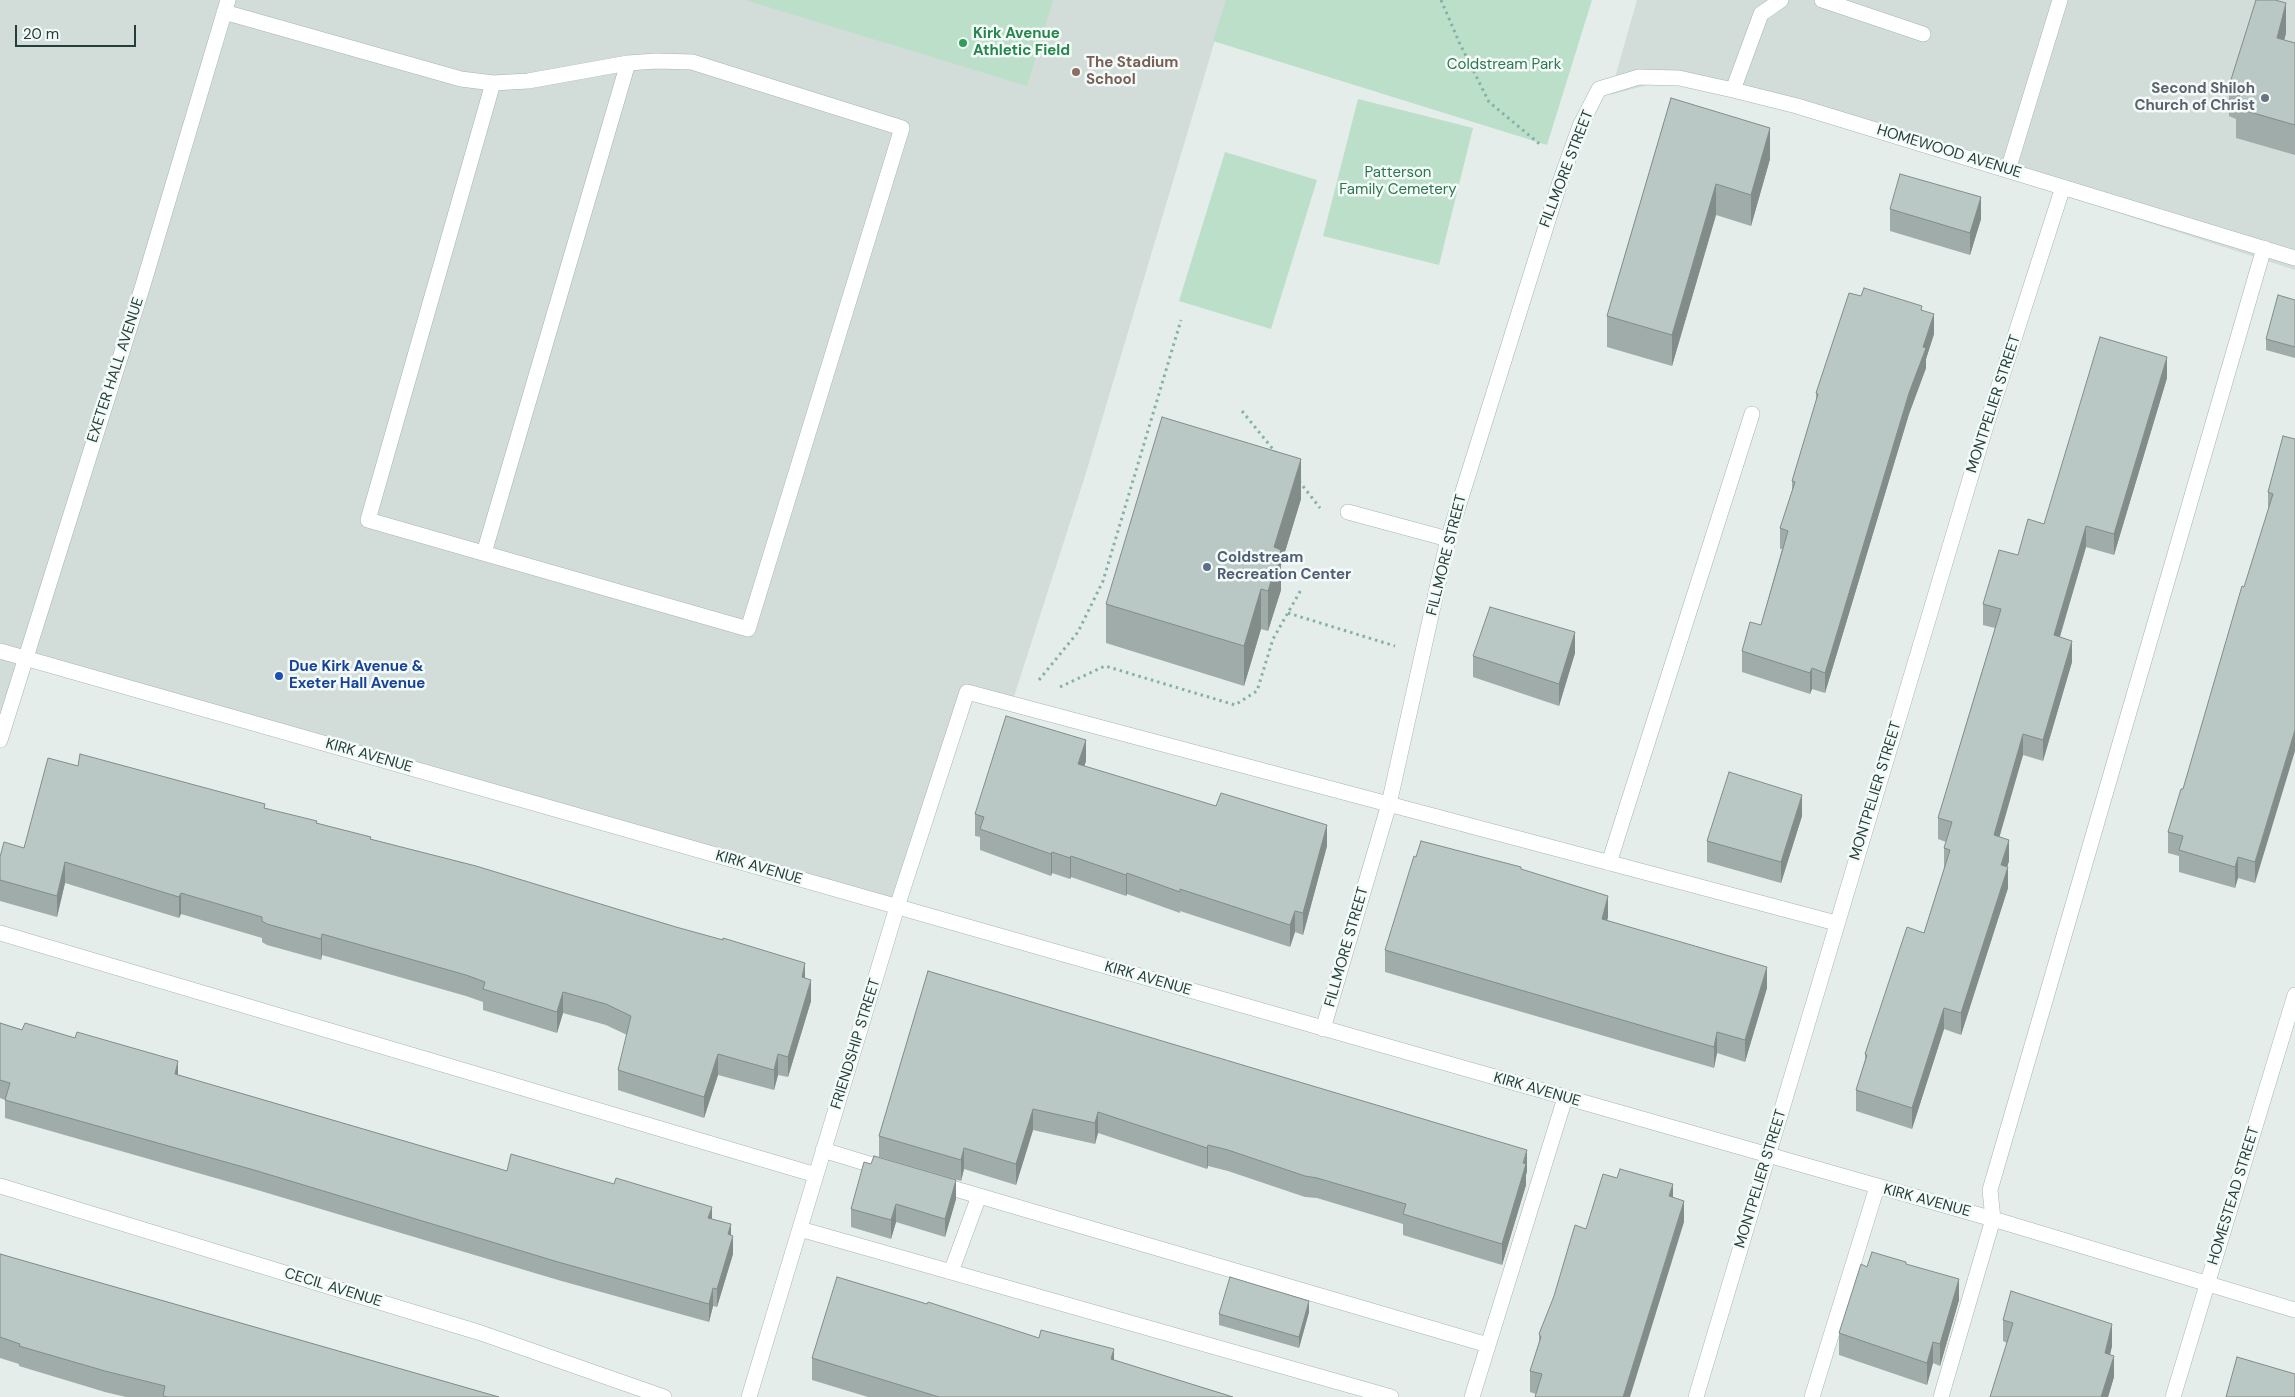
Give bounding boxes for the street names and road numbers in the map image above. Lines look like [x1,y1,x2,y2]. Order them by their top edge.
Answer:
street label: FILLMORE STREET [1536,108,1598,230]
street label: HOMEWOOD AVENUE [1875,121,2023,183]
street label: EXETER HALL AVENUE [84,295,148,445]
street label: MONTPELIER STREET [1963,333,2025,475]
street label: FILLMORE STREET [1423,493,1471,617]
street label: MONTPELIER STREET [1846,719,1906,863]
street label: KIRK AVENUE [323,735,415,777]
street label: KIRK AVENUE [713,847,805,889]
street label: FILLMORE STREET [1321,885,1373,1009]
street label: KIRK AVENUE [1102,958,1194,1000]
street label: FRIENDSHIP STREET [828,976,884,1112]
street label: KIRK AVENUE [1491,1069,1583,1111]
street label: MONTPELIER STREET [1731,1107,1791,1251]
street label: HOMESTEAD STREET [2204,1125,2264,1267]
street label: KIRK AVENUE [1881,1181,1973,1221]
street label: CECIL AVENUE [282,1265,384,1311]

